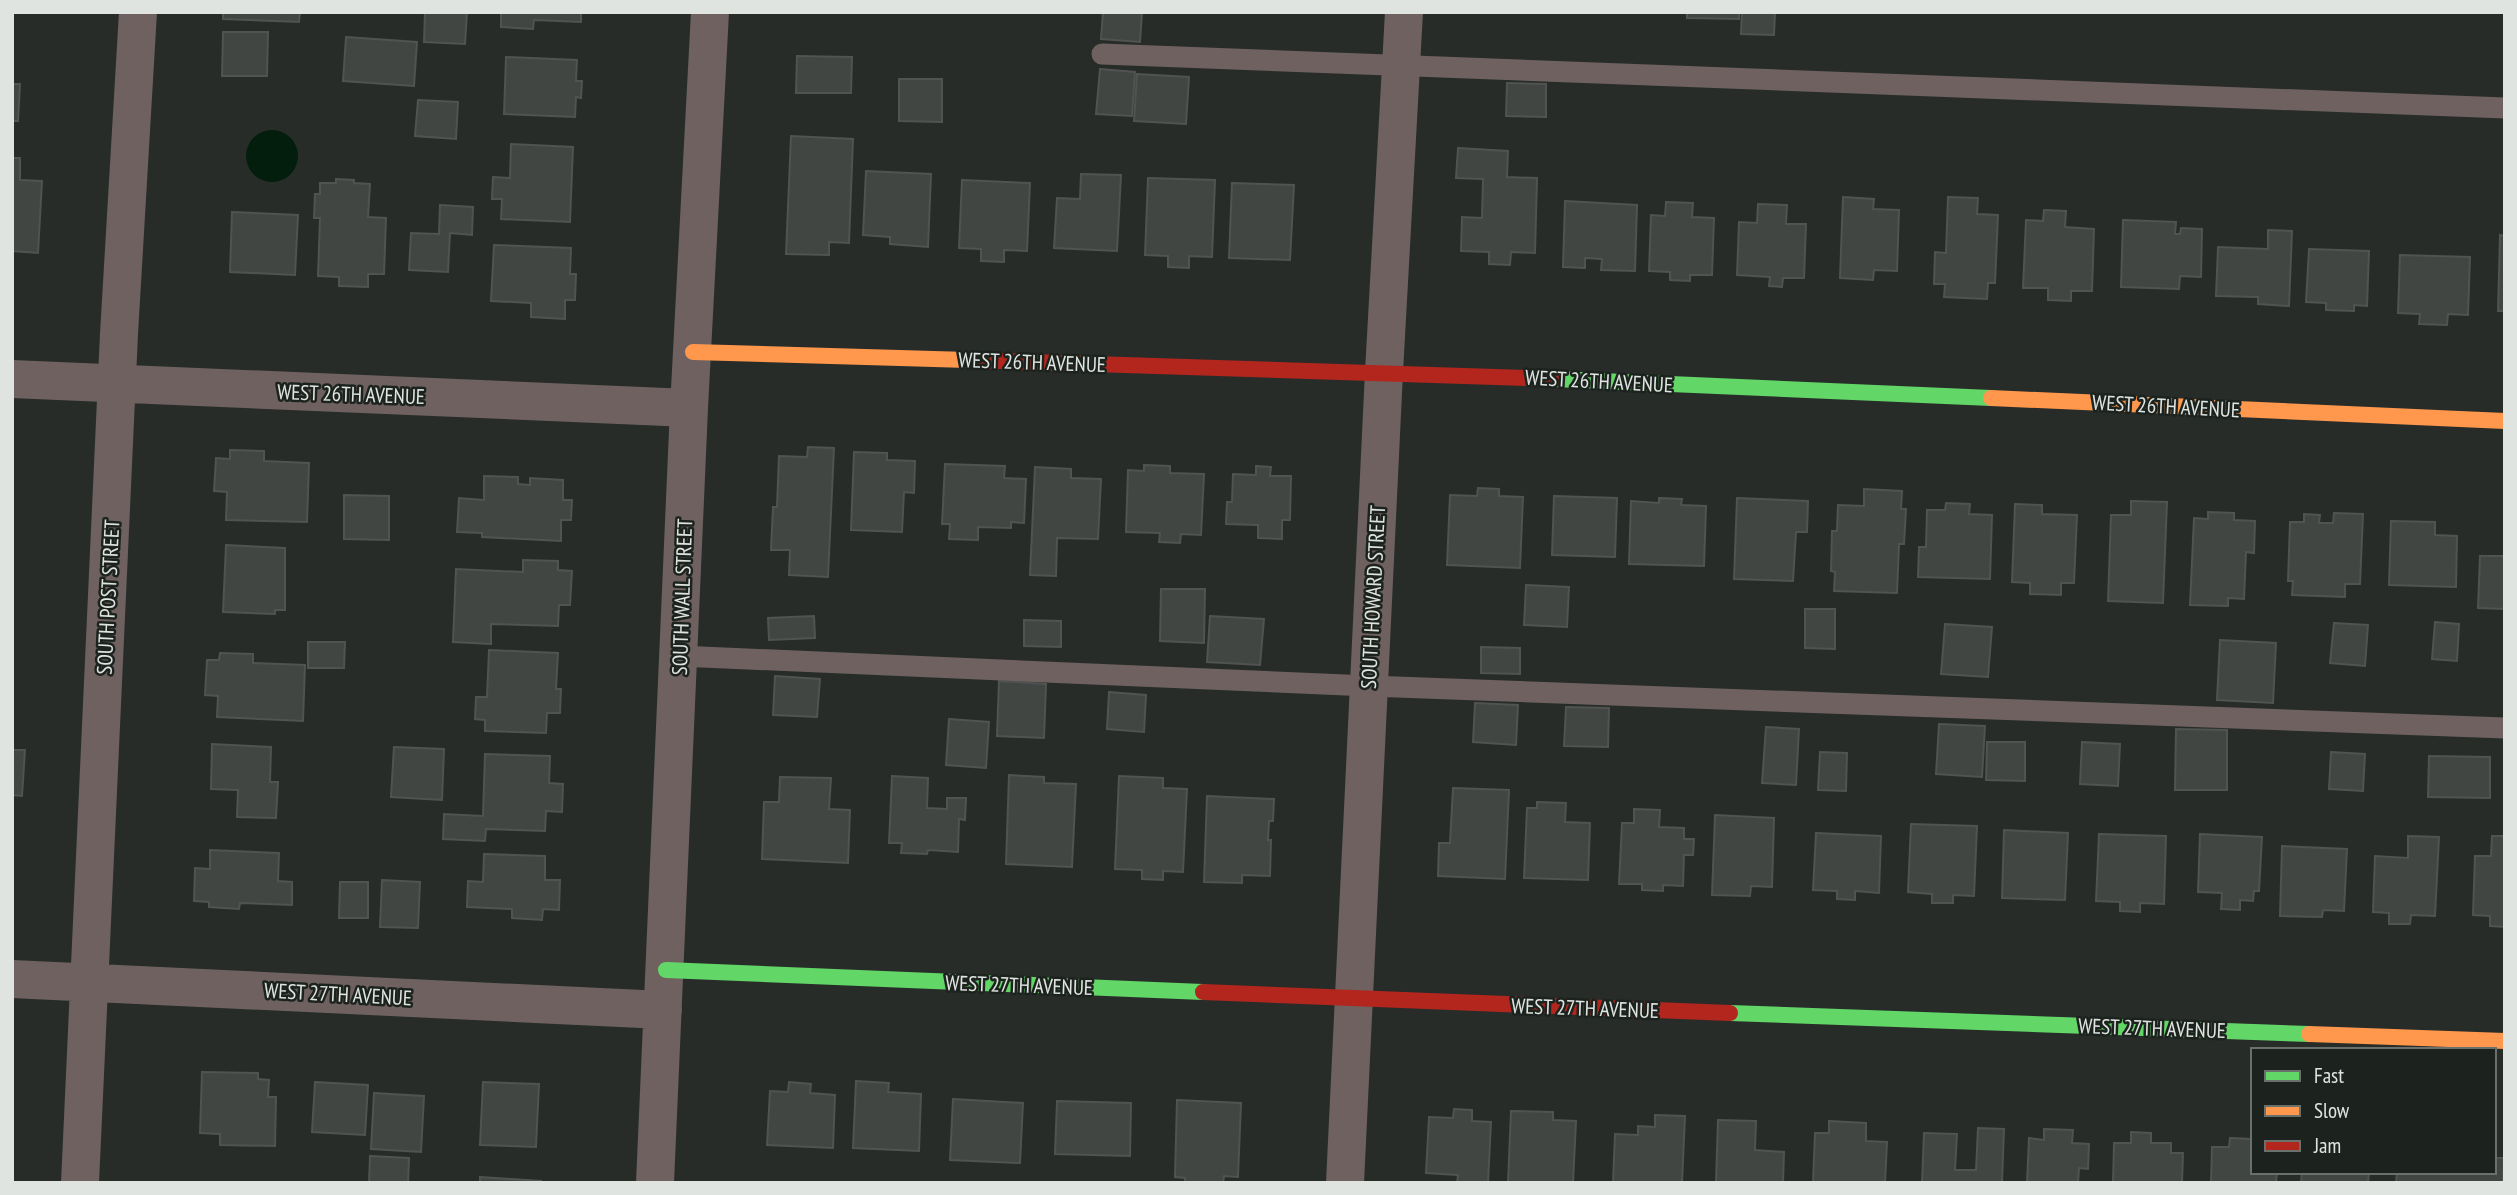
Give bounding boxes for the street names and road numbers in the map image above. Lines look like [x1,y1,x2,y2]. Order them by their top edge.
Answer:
street label: WEST 26TH AVENUE [958,346,1106,378]
street label: WEST 26TH AVENUE [1524,364,1674,398]
street label: WEST 26TH AVENUE [277,378,425,410]
street label: WEST 26TH AVENUE [2091,389,2241,423]
street label: SOUTH HOWARD STREET [1355,504,1391,690]
street label: SOUTH POST STREET [90,518,126,675]
street label: SOUTH WALL STREET [666,518,698,676]
street label: WEST 27TH AVENUE [945,969,1093,1001]
street label: WEST 27TH AVENUE [263,977,413,1011]
street label: WEST 27TH AVENUE [1511,992,1659,1024]
street label: WEST 27TH AVENUE [2078,1012,2226,1044]

